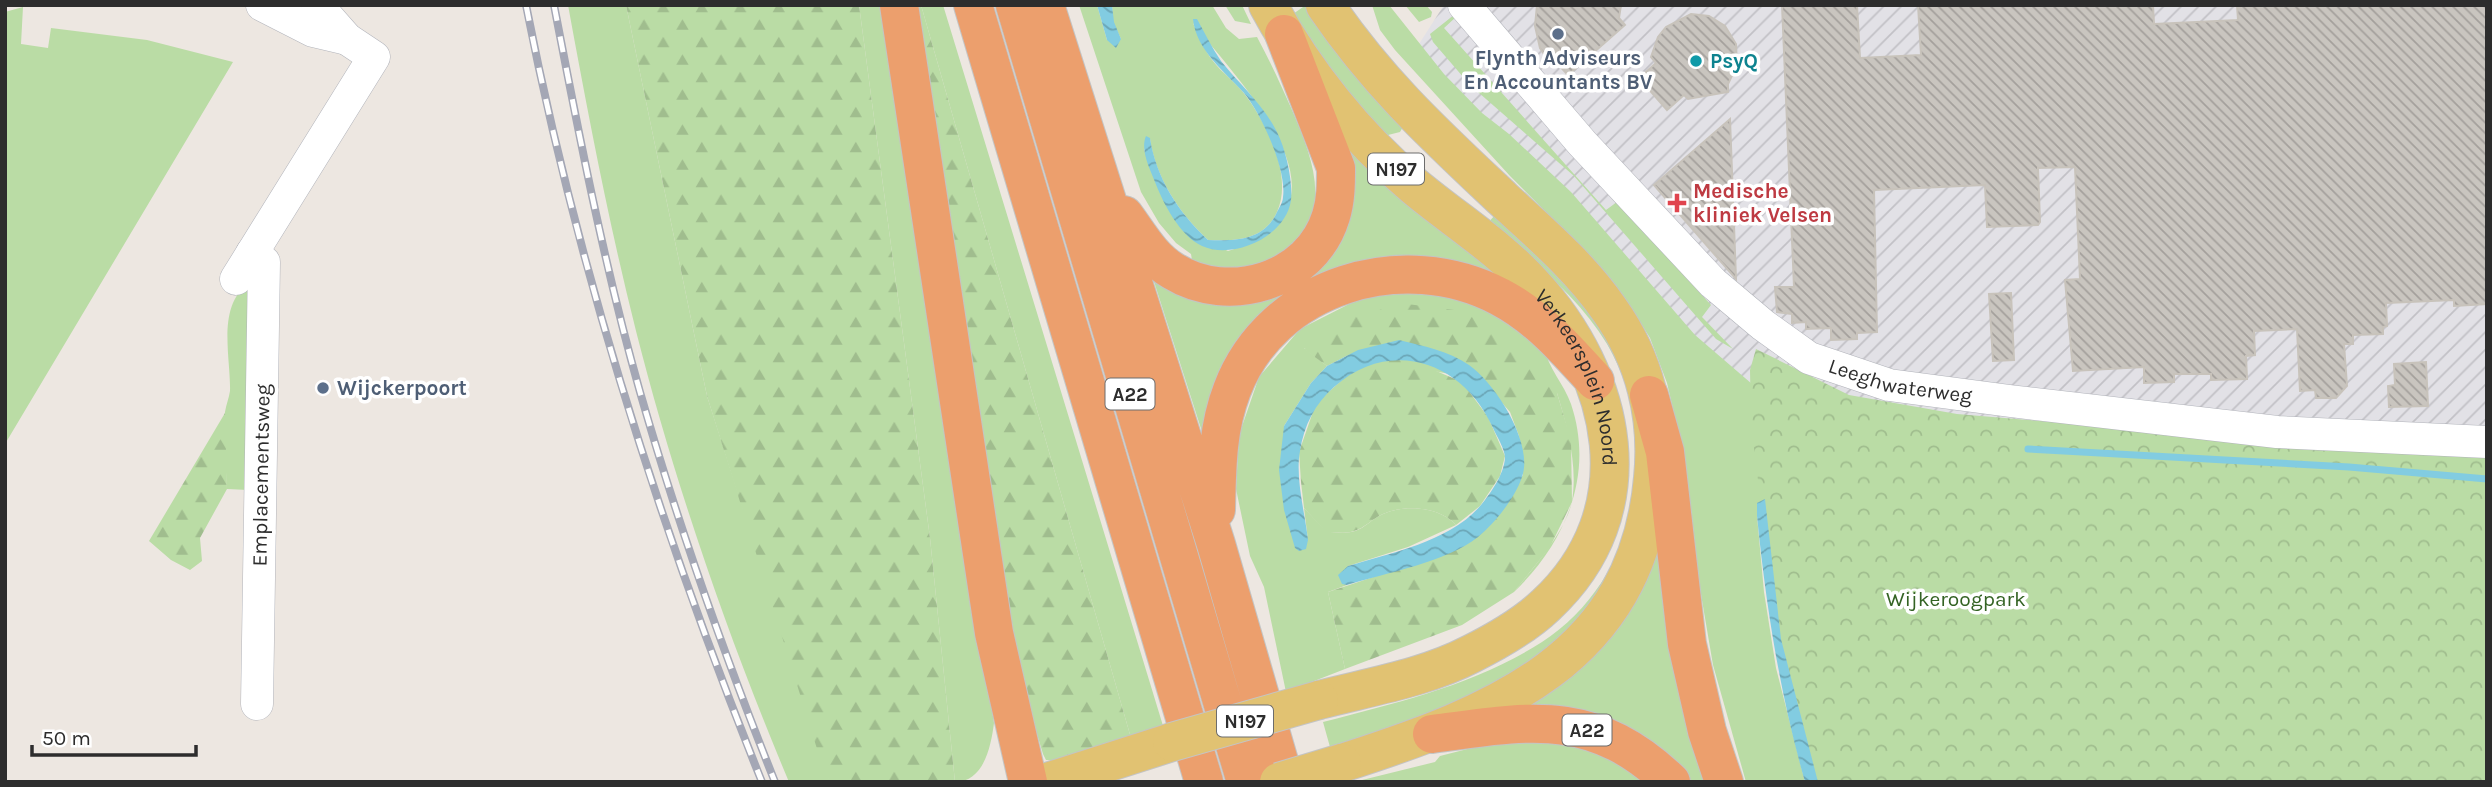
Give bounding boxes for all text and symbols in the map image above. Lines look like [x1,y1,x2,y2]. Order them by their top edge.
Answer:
marker: Flynth Adviseurs En Accountants BV [1550,26,1566,42]
place label: Flynth Adviseurs En Accountants BV [1464,46,1653,94]
place label: PsyQ [1710,49,1758,73]
marker: PsyQ [1688,53,1704,69]
road number: N197 [1368,154,1424,184]
place label: Medische kliniek Velsen [1693,179,1832,227]
marker: Medische kliniek Velsen [1667,193,1687,213]
street label: Verkeersplein Noord [1530,284,1622,466]
street label: Leeghwaterweg [1825,353,1974,408]
place label: Wijckerpoort [337,376,467,400]
road number: A22 [1106,378,1154,410]
marker: Wijckerpoort [315,380,331,396]
street label: Emplacementsweg [247,383,275,567]
park label: Wijkeroogpark [1886,587,2026,611]
road number: N197 [1217,706,1273,736]
scale bar [32,714,196,758]
road number: A22 [1562,715,1612,746]
text: 50 m [42,726,91,750]

